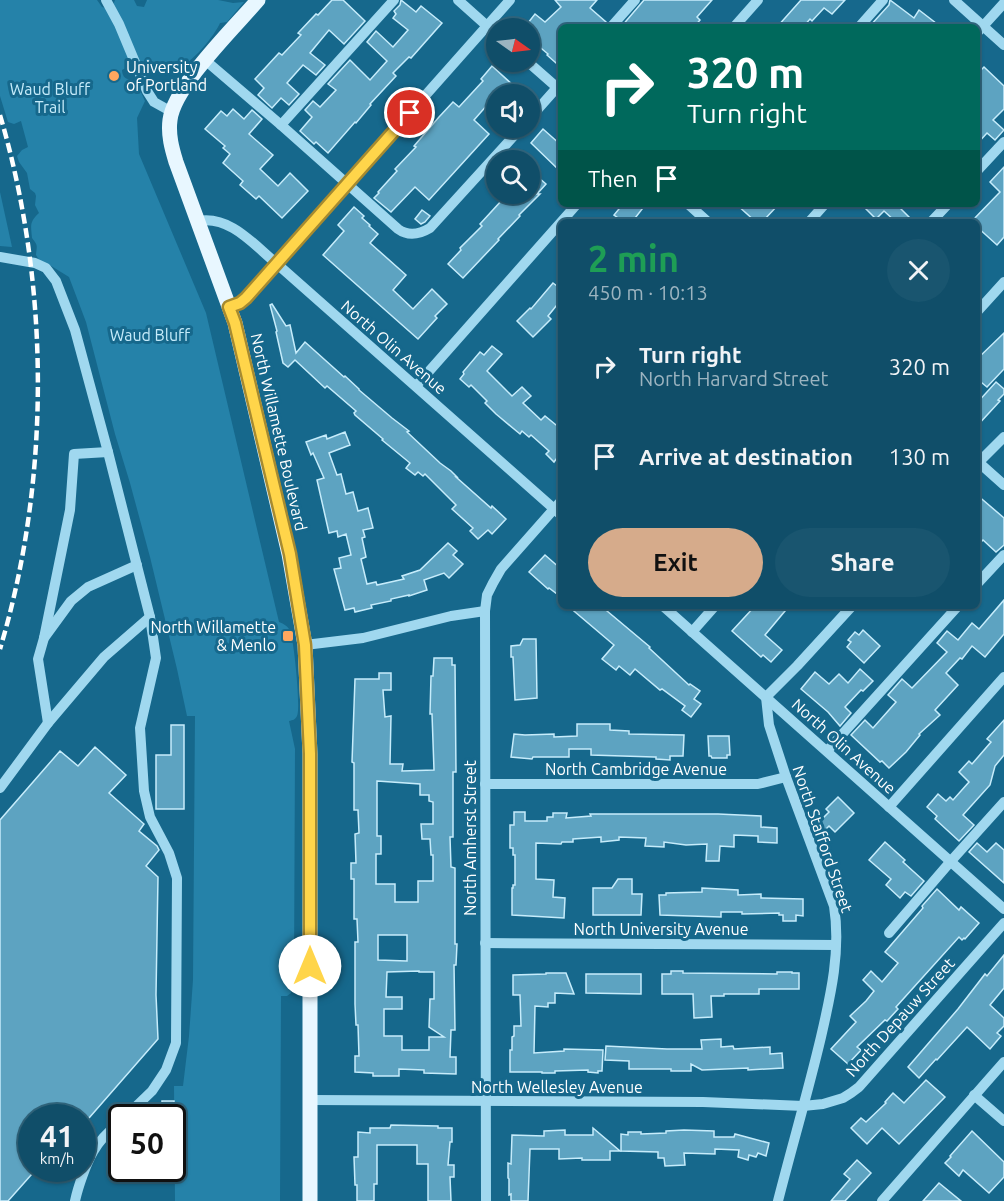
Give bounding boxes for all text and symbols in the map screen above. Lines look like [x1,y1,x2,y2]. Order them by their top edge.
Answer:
north arrow [486,18,540,72]
map controls [486,18,540,204]
icon: right [588,48,666,126]
text: 320 m [687,49,804,96]
place label: University of Portland [126,58,207,94]
marker: University of Portland [107,69,121,83]
park label: Waud Bluff Trail [10,80,91,116]
button: sound [486,84,540,138]
pin [384,87,435,138]
icon: arrive [393,96,426,129]
text: Turn right [687,98,807,128]
button: search [486,150,540,204]
icon: arrive [650,162,683,195]
text: Then [588,166,638,191]
text: 2 min [588,238,679,279]
button: close [887,239,950,302]
text: 450 m · 10:13 [588,281,708,304]
street label: North Olin Avenue [338,297,450,397]
park label: Waud Bluff [110,326,191,344]
street label: North Willamette Boulevard [247,331,311,533]
text: Turn right [639,342,741,367]
icon: right [588,350,621,383]
text: 320 m [889,354,950,379]
text: North Harvard Street [639,367,828,390]
icon: arrive [588,440,621,473]
text: Arrive at destination [639,444,853,469]
text: 130 m [889,444,950,469]
button: Exit [588,528,763,597]
button: Share [775,528,950,597]
place label: North Willamette & Menlo [150,618,276,654]
marker: North Willamette & Menlo [281,629,295,643]
street label: North Olin Avenue [789,695,899,797]
street label: North Amherst Street [461,759,479,916]
street label: North Cambridge Avenue [545,760,727,778]
street label: North Stafford Street [789,763,857,915]
street label: North University Avenue [574,920,748,938]
position arrow [278,934,342,998]
street label: North Depauw Street [842,953,959,1080]
street label: North Wellesley Avenue [471,1078,643,1096]
speed limit sign: 50 [108,1104,186,1182]
text: 41 [40,1119,74,1153]
text: km/h [40,1150,74,1167]

